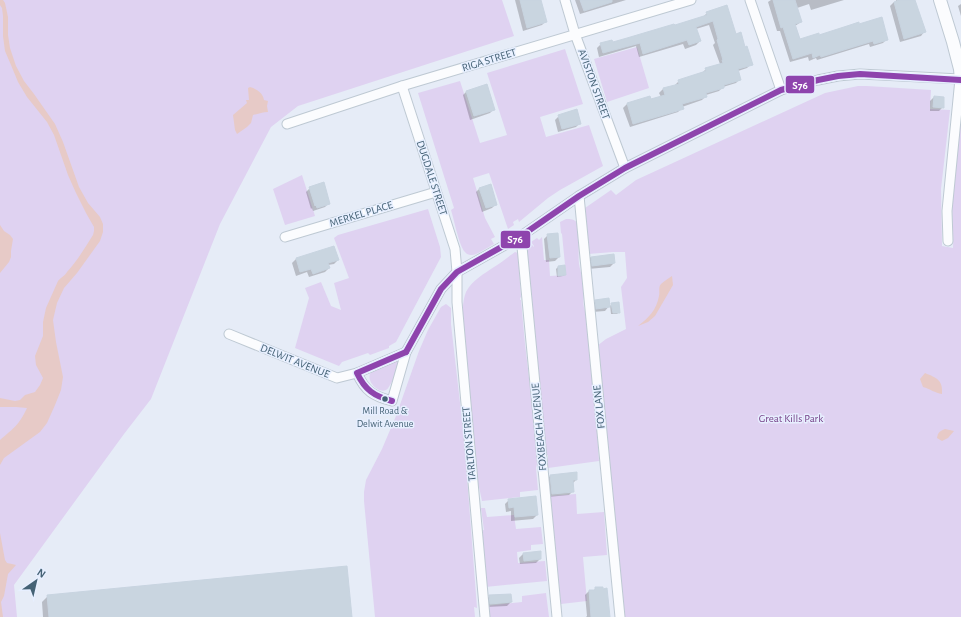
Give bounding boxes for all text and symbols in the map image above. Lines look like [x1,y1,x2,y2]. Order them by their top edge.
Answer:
street label: RIGA STREET [461,46,518,73]
street label: AVISTON STREET [576,47,612,121]
line badge: S76 [785,75,815,94]
text: S76 [792,80,808,91]
street label: DUGDALE STREET [415,139,449,217]
street label: MERKEL PLACE [328,199,395,229]
line badge: S76 [500,230,531,249]
text: S76 [507,234,523,245]
street label: DELWIT AVENUE [259,342,332,380]
street label: FOXBEACH AVENUE [530,382,548,471]
street label: FOX LANE [591,384,607,429]
marker: Mill Road & Delwit Avenue [380,394,390,404]
place label: Mill Road & Delwit Avenue [357,406,414,429]
street label: TARLTON STREET [460,406,478,482]
park label: Great Kills Park [759,413,823,424]
north arrow [16,561,56,601]
text: N [35,566,48,580]

